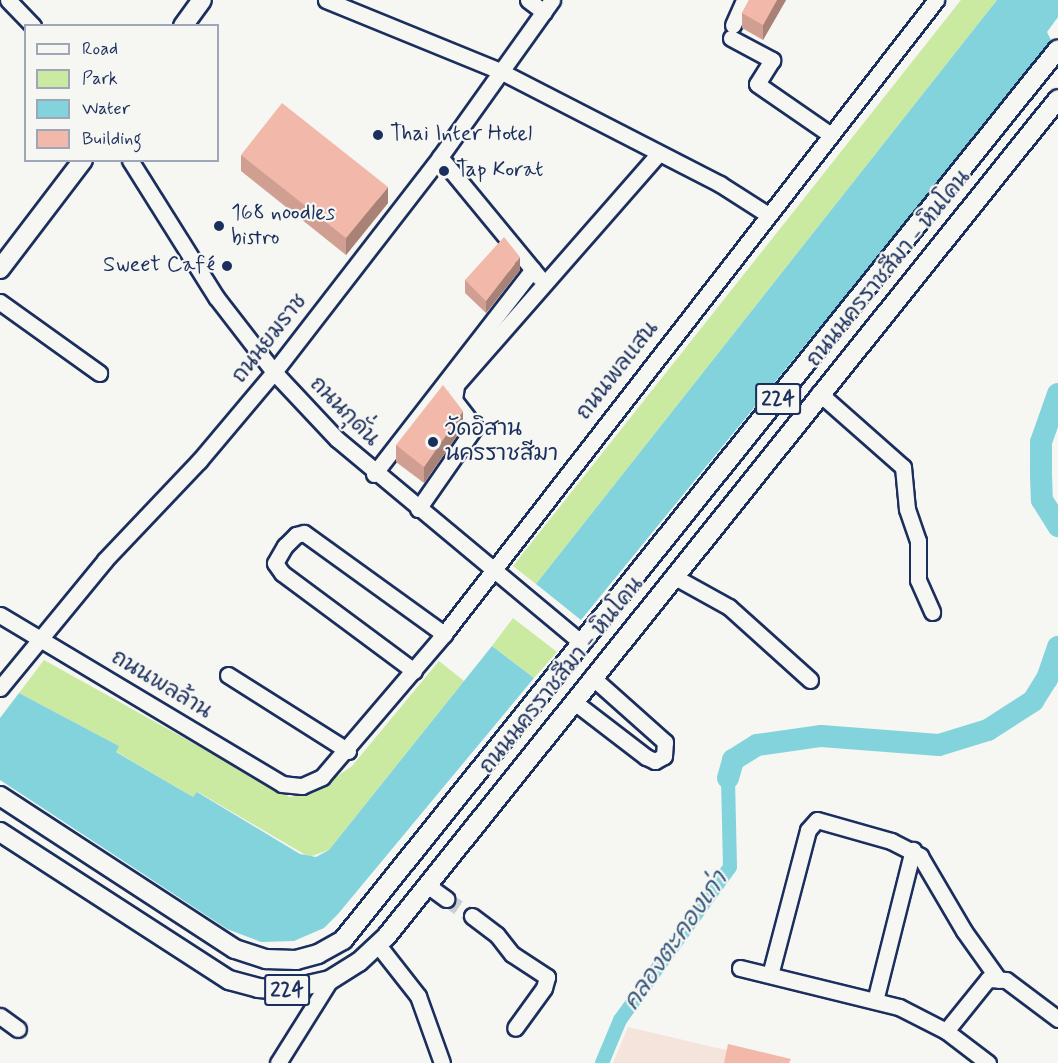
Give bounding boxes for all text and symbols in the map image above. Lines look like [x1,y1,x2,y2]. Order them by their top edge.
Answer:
legend [24,24,219,162]
text: Road [82,37,118,61]
text: Park [82,67,118,91]
text: Water [82,97,130,121]
place label: Thai Inter Hotel [390,122,537,148]
text: Building [82,127,142,151]
marker: Thai Inter Hotel [371,128,385,142]
place label: Tap Korat [456,158,546,184]
marker: Tap Korat [437,164,451,178]
street label: ถนนนครราชสีมา - หินโคน [801,165,977,373]
place label: 168 noodles bistro [231,200,335,252]
marker: 168 noodles bistro [212,219,226,233]
place label: Sweet Café [105,253,215,279]
marker: Sweet Café [220,259,234,273]
street label: ถนนยมราช [227,289,313,389]
street label: ถนนพลแสน [571,316,665,426]
street label: ถนนกุดั่น [304,372,384,452]
road number: 224 [754,381,802,417]
place label: วัดอิสาน นครราชสีมา [445,416,558,468]
marker: วัดอิสาน นครราชสีมา [426,435,440,449]
street label: ถนนนครราชสีมา - หินโคน [474,572,650,780]
street label: ถนนพลล้าน [106,645,216,725]
water label: คลองตะคองเก่า [618,866,734,1016]
road number: 224 [263,972,311,1008]

